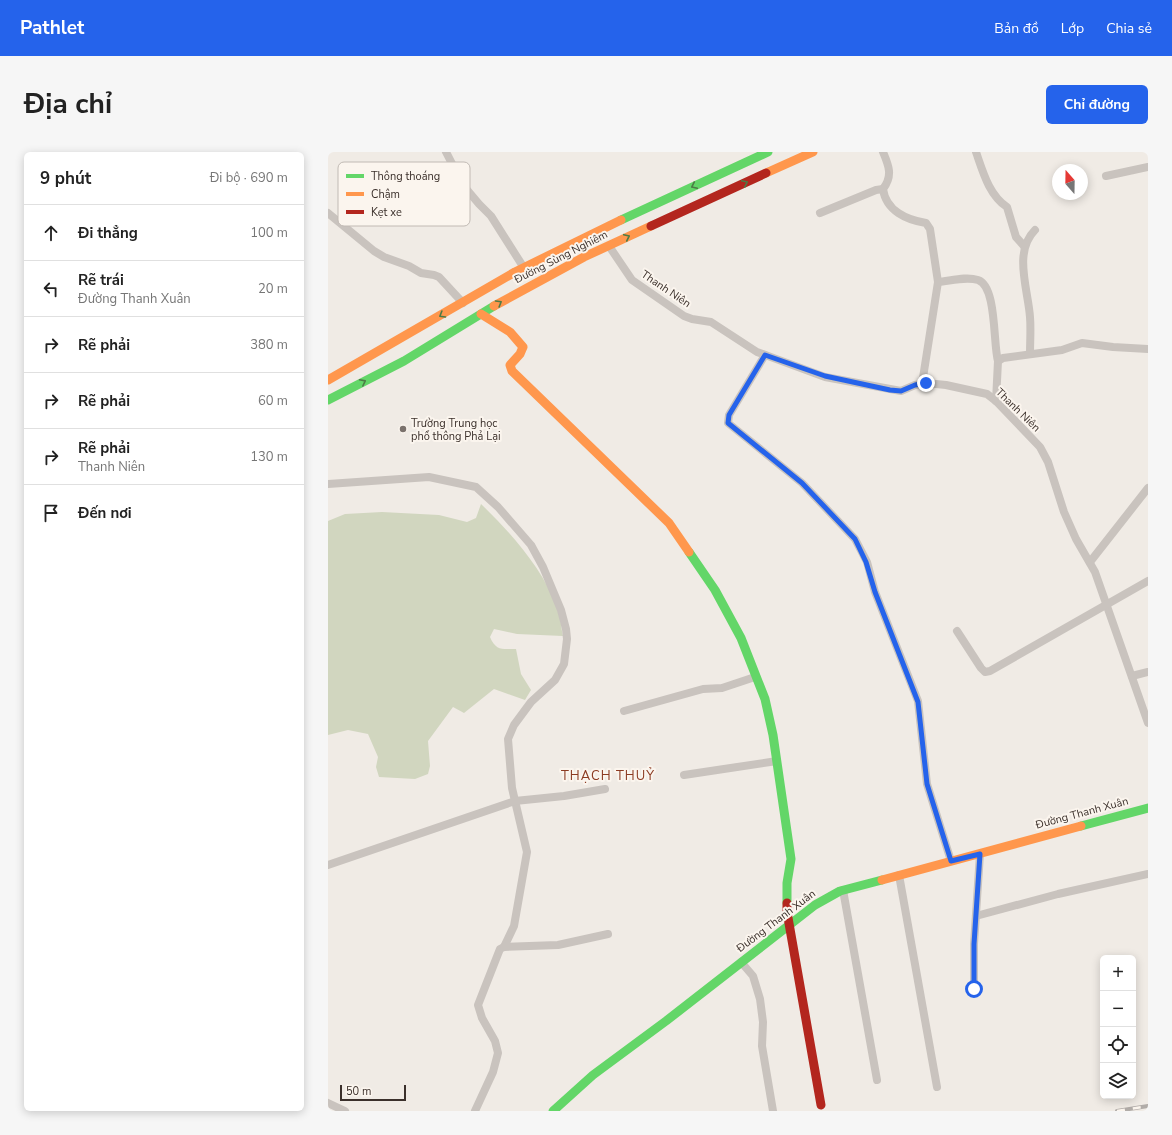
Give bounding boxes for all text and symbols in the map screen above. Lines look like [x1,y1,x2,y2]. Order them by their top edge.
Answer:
text: Pathlet [20,15,84,41]
text: Bản đồ [994,19,1039,38]
text: Lớp [1061,19,1084,38]
text: Chia sẻ [1106,19,1152,38]
text: Địa chỉ [24,85,112,123]
button: Chỉ đường [1046,85,1148,124]
legend [338,162,470,226]
north arrow [1052,164,1088,200]
text: 9 phút [40,167,91,190]
text: Đi bộ · 690 m [210,169,288,187]
text: Thông thoáng [371,169,440,184]
one-way arrow [741,180,749,188]
one-way arrow [691,181,699,189]
text: Chậm [371,187,400,202]
text: Kẹt xe [371,205,402,220]
icon: ahead [40,222,62,244]
text: Đi thẳng [78,223,138,243]
text: 100 m [250,224,288,242]
street label: Đường Sùng Nghiêm [511,227,610,288]
one-way arrow [623,234,631,242]
street label: Thanh Niên [638,267,694,311]
text: Rẽ trái [78,270,124,290]
icon: left [40,278,62,300]
text: 20 m [258,280,288,298]
text: Đường Thanh Xuân [78,290,191,308]
one-way arrow [495,300,502,307]
one-way arrow [439,311,446,318]
icon: right [40,334,62,356]
text: Rẽ phải [78,335,130,355]
text: 380 m [250,336,288,354]
route end [917,374,935,392]
one-way arrow [358,379,366,387]
street label: Thanh Niên [992,385,1044,435]
icon: right [40,390,62,412]
text: Rẽ phải [78,391,130,411]
text: 60 m [258,392,288,410]
place label: Trường Trung học phổ thông Phả Lại [411,416,501,444]
marker: Trường Trung học phổ thông Phả Lại [398,424,408,434]
text: Rẽ phải [78,438,130,458]
icon: right [40,446,62,468]
text: 130 m [250,448,288,466]
text: Thanh Niên [78,458,145,476]
icon: arrive [40,502,62,524]
text: Đến nơi [78,503,132,523]
district label: THẠCH THUỶ [561,767,655,785]
street label: Đường Thanh Xuân [1033,793,1130,833]
street label: Đường Thanh Xuân [733,886,819,956]
map controls [1100,955,1136,1099]
button: + [1100,955,1136,991]
route start [965,980,983,998]
button: − [1100,991,1136,1027]
button: locate [1100,1027,1136,1063]
button: layers [1100,1063,1136,1099]
scale bar [340,1083,406,1102]
text: 50 m [346,1084,371,1099]

